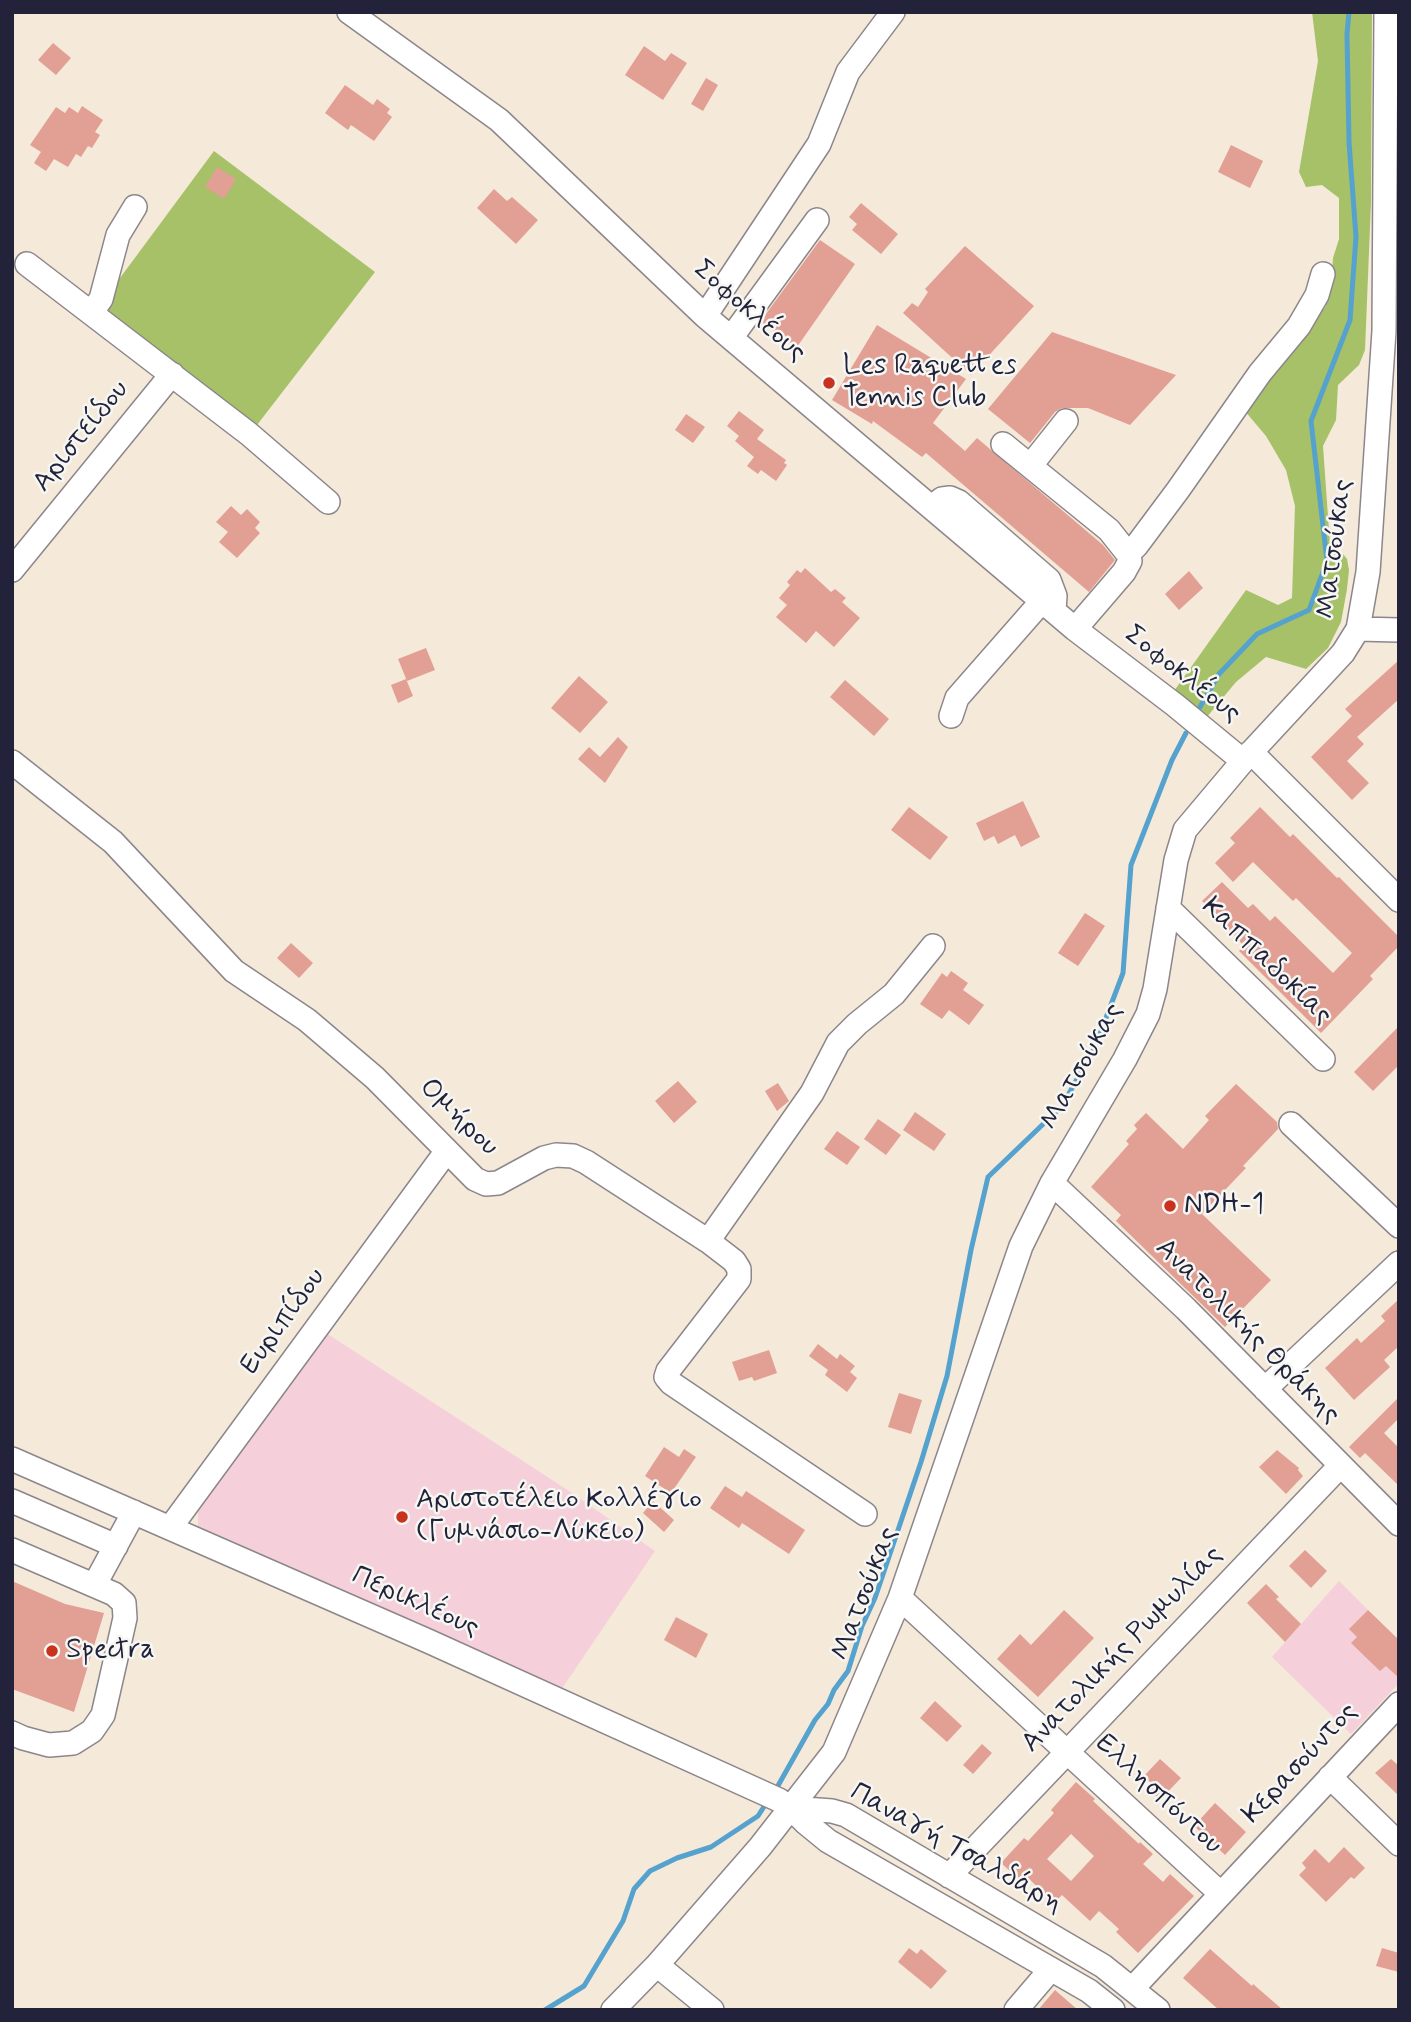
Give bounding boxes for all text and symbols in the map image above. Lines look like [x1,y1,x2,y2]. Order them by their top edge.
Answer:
street label: Σοφοκλέους [685,254,813,370]
place label: Les Raquettes Tennis Club [843,350,1017,416]
street label: Αριστείδου [27,374,137,500]
marker: Les Raquettes Tennis Club [821,375,837,391]
street label: Ματσούκας [1311,477,1361,621]
street label: Σοφοκλέους [1117,619,1247,731]
street label: Καππαδοκίας [1193,891,1339,1033]
street label: Ματσούκας [1034,997,1132,1137]
street label: Ομήρου [411,1072,505,1164]
place label: NDH-1 [1184,1189,1264,1223]
marker: NDH-1 [1162,1198,1178,1214]
street label: Ανατολικής Θράκης [1147,1232,1347,1432]
street label: Ευριπίδου [234,1262,334,1382]
place label: Αριστοτέλειο Κολλέγιο (Γυμνάσιο-Λύκειο) [416,1484,702,1550]
marker: Αριστοτέλειο Κολλέγιο (Γυμνάσιο-Λύκειο) [394,1509,410,1525]
street label: Ματσούκας [825,1522,907,1666]
street label: Ανατολικής Ρωμυλίας [1015,1540,1231,1760]
street label: Περικλέους [346,1560,484,1646]
place label: Spectra [66,1634,155,1668]
marker: Spectra [44,1643,60,1659]
street label: Κερασούντος [1236,1696,1366,1832]
street label: Ελλησπόντου [1088,1728,1228,1862]
street label: Παναγή Τσαλδάρη [844,1777,1068,1921]

